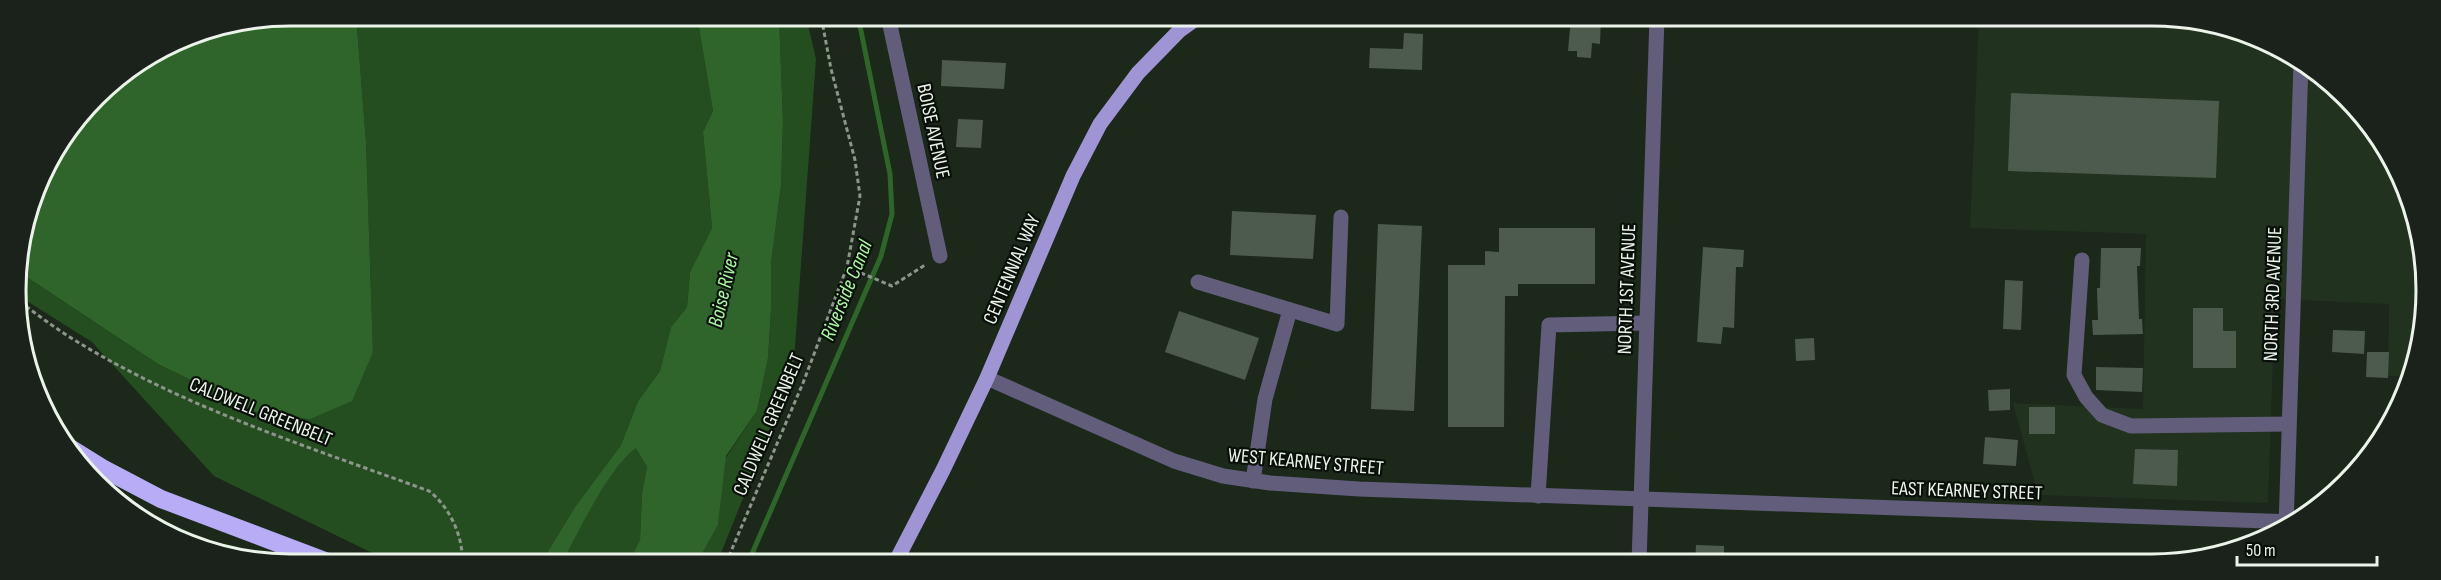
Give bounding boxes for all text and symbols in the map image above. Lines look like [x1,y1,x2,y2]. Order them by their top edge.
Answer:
street label: BOISE AVENUE [911,82,955,181]
street label: CENTENNIAL WAY [978,210,1046,328]
street label: NORTH 1ST AVENUE [1613,223,1641,355]
street label: NORTH 3RD AVENUE [2259,226,2287,362]
water label: Riverside Canal [815,235,878,344]
water label: Boise River [703,249,744,330]
street label: CALDWELL GREENBELT [728,350,810,499]
street label: CALDWELL GREENBELT [186,372,336,452]
street label: WEST KEARNEY STREET [1227,443,1385,481]
street label: EAST KEARNEY STREET [1891,476,2043,506]
scale bar [2237,529,2376,567]
text: 50 m [2246,540,2276,561]

